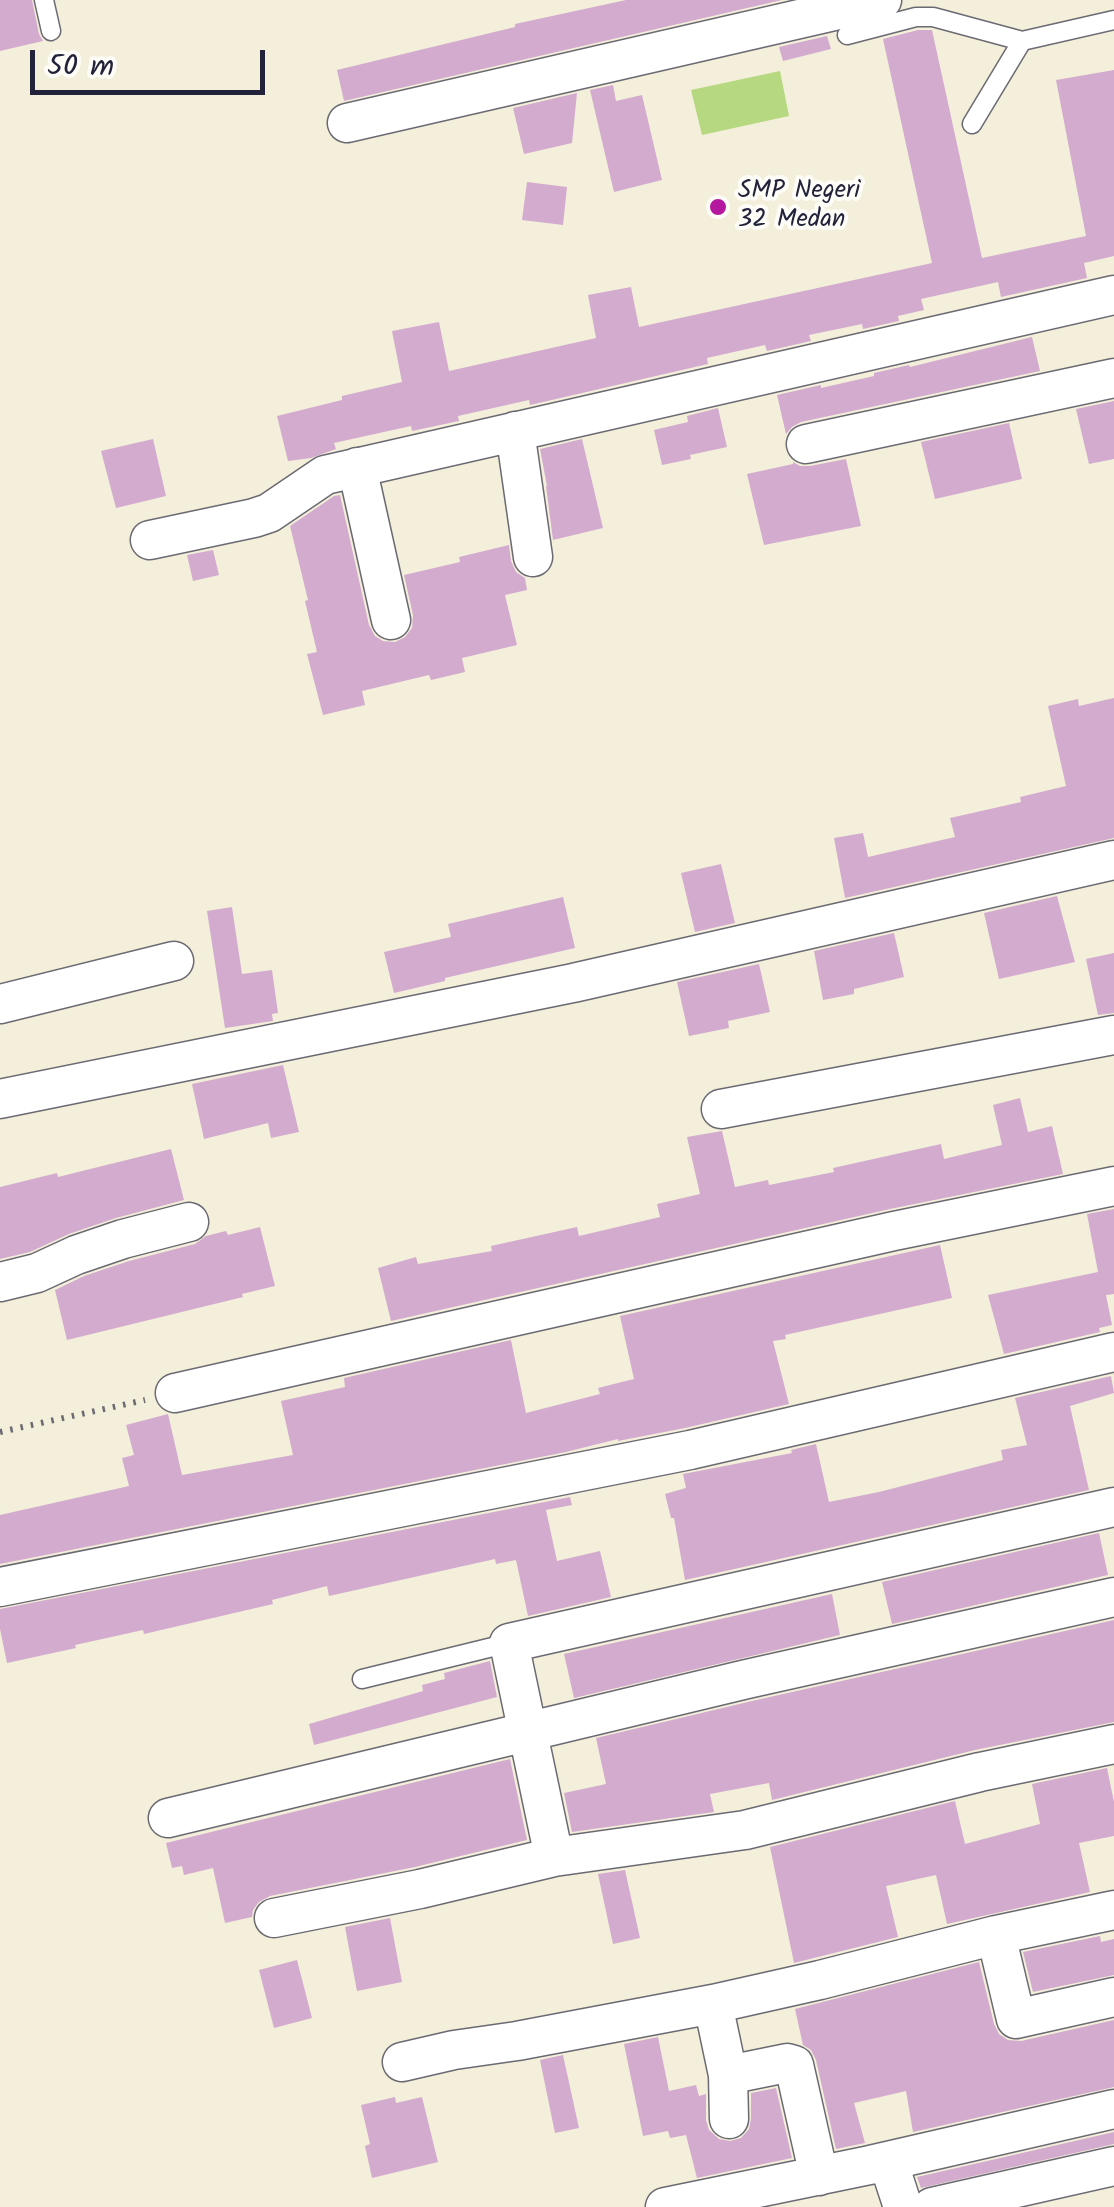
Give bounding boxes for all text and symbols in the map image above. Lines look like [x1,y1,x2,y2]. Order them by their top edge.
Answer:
scale bar [35,30,270,92]
text: 50 m [47,43,114,91]
place label: SMP Negeri 32 Medan [738,178,860,237]
marker: SMP Negeri 32 Medan [707,196,729,218]

